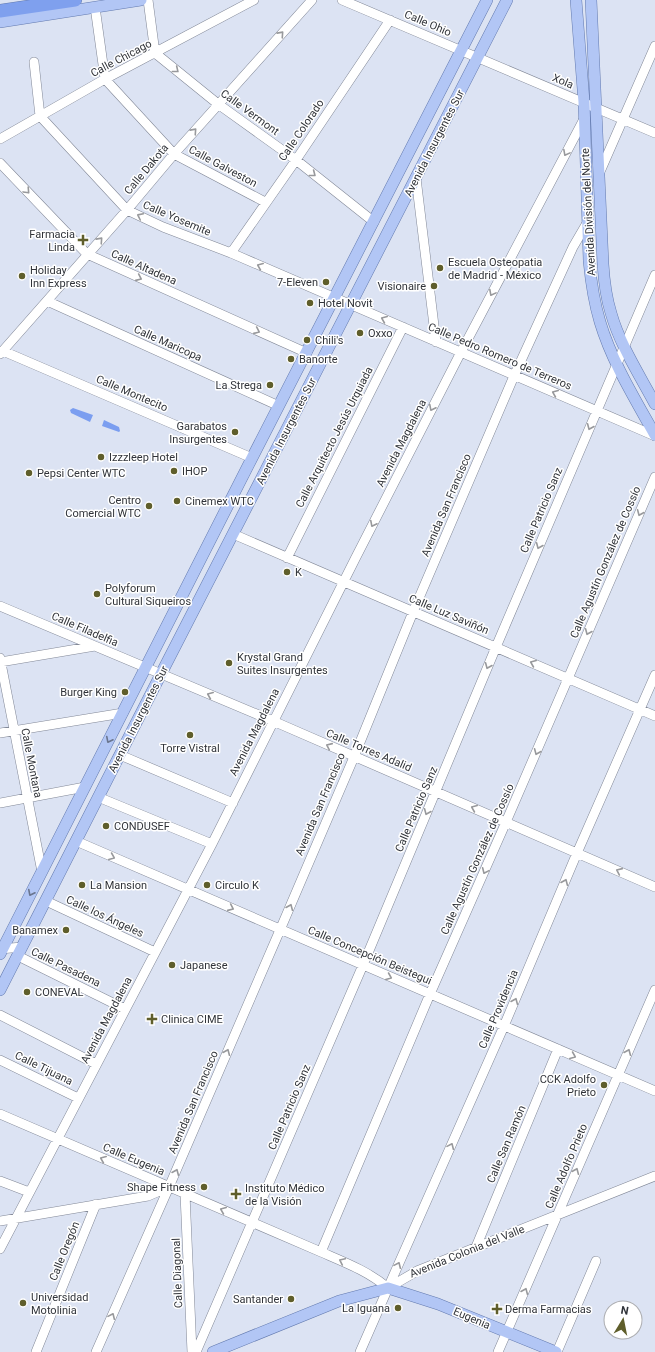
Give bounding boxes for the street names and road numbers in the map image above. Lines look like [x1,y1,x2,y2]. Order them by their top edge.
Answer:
street label: Calle Ohio [402,8,453,39]
street label: Calle Chicago [89,37,154,80]
street label: Xola [550,71,575,92]
street label: Calle Vermont [218,87,282,138]
street label: Avenida Insurgentes Sur [402,87,467,199]
street label: Calle Colorado [276,97,327,164]
street label: Calle Dakota [122,142,171,197]
street label: Calle Galveston [186,143,259,190]
street label: Avenida División del Norte [579,148,598,276]
street label: Calle Yosemite [141,198,213,239]
street label: Calle Altadena [109,247,179,288]
street label: Calle Pedro Romero de Terreros [426,320,574,393]
street label: Calle Maricopa [132,323,204,364]
street label: Calle Arquitecto Jesús Urquiada [293,365,376,510]
street label: Calle Montecito [94,373,170,414]
street label: Avenida Insurgentes Sur [254,375,319,487]
street label: Avenida Magdalena [374,397,429,489]
street label: Avenida San Francisco [419,452,474,559]
street label: Calle Patricio Sanz [518,465,566,555]
street label: Calle Agustín González de Cossío [567,484,643,640]
street label: Calle Luz Saviñón [407,592,491,637]
street label: Calle Filadelfia [49,610,120,649]
street label: Avenida Insurgentes Sur [106,663,171,775]
street label: Avenida Magdalena [227,686,282,778]
street label: Calle Montana [18,727,45,799]
street label: Calle Torres Adalid [324,727,414,774]
street label: Avenida San Francisco [293,751,348,858]
street label: Calle Patricio Sanz [393,764,441,854]
street label: Calle Agustín González de Cossío [438,782,517,937]
street label: Calle los Ángeles [64,893,146,940]
street label: Calle Concepción Beistegui [306,923,434,987]
street label: Calle Pasadena [29,945,103,990]
street label: Calle Providencia [476,968,521,1051]
street label: Avenida Magdalena [78,975,135,1066]
street label: Calle Tijuana [13,1049,75,1088]
street label: Avenida San Francisco [166,1049,221,1156]
street label: Calle Patricio Sanz [266,1062,314,1152]
street label: Calle San Ramón [484,1103,529,1185]
street label: Calle Adolfo Prieto [543,1122,590,1211]
street label: Calle Eugenia [101,1141,167,1178]
street label: Calle Oregón [47,1220,82,1283]
street label: Avenida Colonia del Valle [408,1222,527,1281]
street label: Calle Diagonal [170,1238,185,1308]
street label: Eugenia [451,1305,492,1332]

